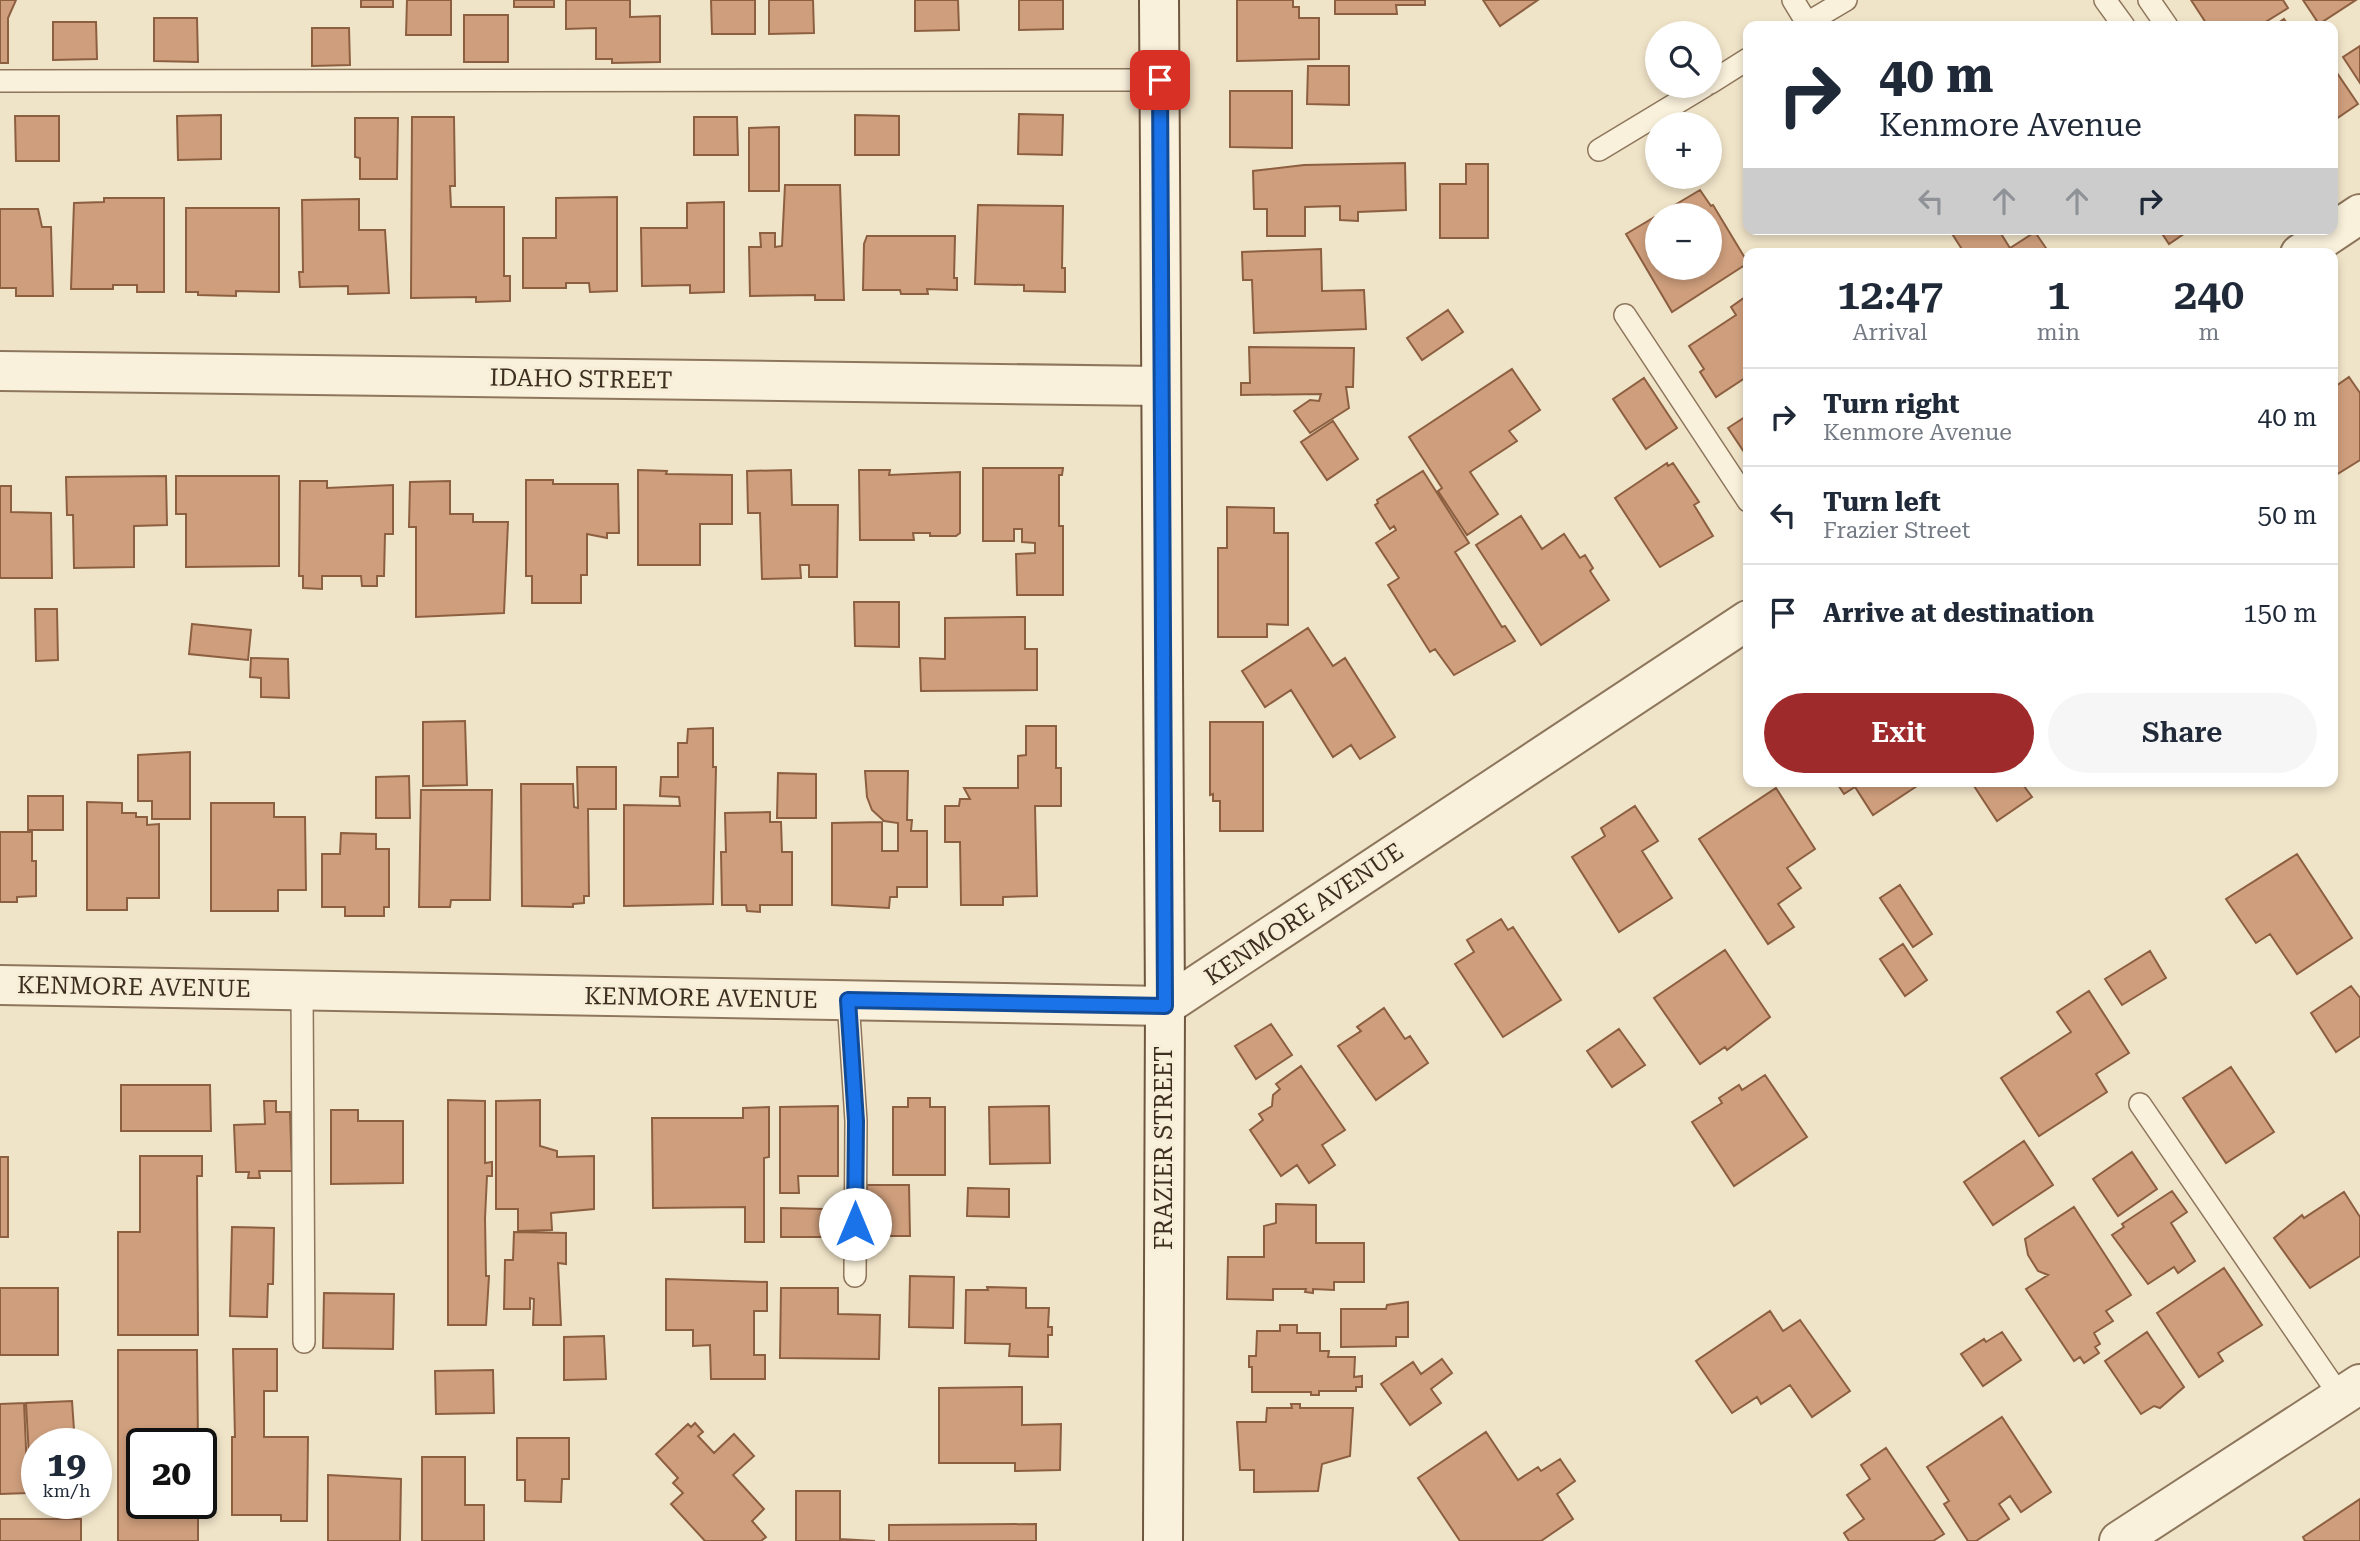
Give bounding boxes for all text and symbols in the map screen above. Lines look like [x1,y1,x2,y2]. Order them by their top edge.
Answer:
map controls [1645,21,1722,280]
button: search [1645,21,1722,98]
text: 40 m [1879,47,1994,104]
icon: right [1764,49,1855,140]
pin [1130,50,1190,110]
icon: arrive [1141,61,1179,99]
text: Kenmore Avenue [1879,106,2142,144]
button: + [1645,112,1722,189]
icon: left [1912,182,1950,220]
icon: ahead [1985,182,2023,220]
icon: ahead [2058,182,2096,220]
icon: right [2131,182,2169,220]
button: − [1645,203,1722,280]
text: 12:47 [1837,270,1943,319]
text: 1 [2047,270,2070,319]
text: 240 [2174,270,2244,319]
text: Arrival [1853,319,1927,346]
text: min [2037,319,2080,346]
text: m [2198,319,2219,346]
street label: IDAHO STREET [489,363,673,395]
text: Turn right [1823,389,1959,419]
icon: right [1764,398,1802,436]
text: 40 m [2258,402,2317,432]
text: Kenmore Avenue [1823,419,2012,446]
text: Turn left [1823,487,1941,517]
icon: left [1764,496,1802,534]
text: 50 m [2258,500,2317,530]
text: Frazier Street [1823,517,1970,544]
icon: arrive [1764,594,1802,632]
text: Arrive at destination [1823,598,2094,628]
text: 150 m [2243,598,2317,628]
button: Exit [1764,693,2034,773]
button: Share [2048,693,2317,773]
street label: KENMORE AVENUE [1199,837,1409,991]
street label: KENMORE AVENUE [17,971,251,1003]
street label: KENMORE AVENUE [584,982,818,1014]
street label: FRAZIER STREET [1150,1046,1178,1250]
position arrow [818,1187,892,1261]
speed limit sign: 20 [126,1428,217,1519]
text: 19 [47,1444,86,1485]
text: km/h [42,1480,91,1501]

